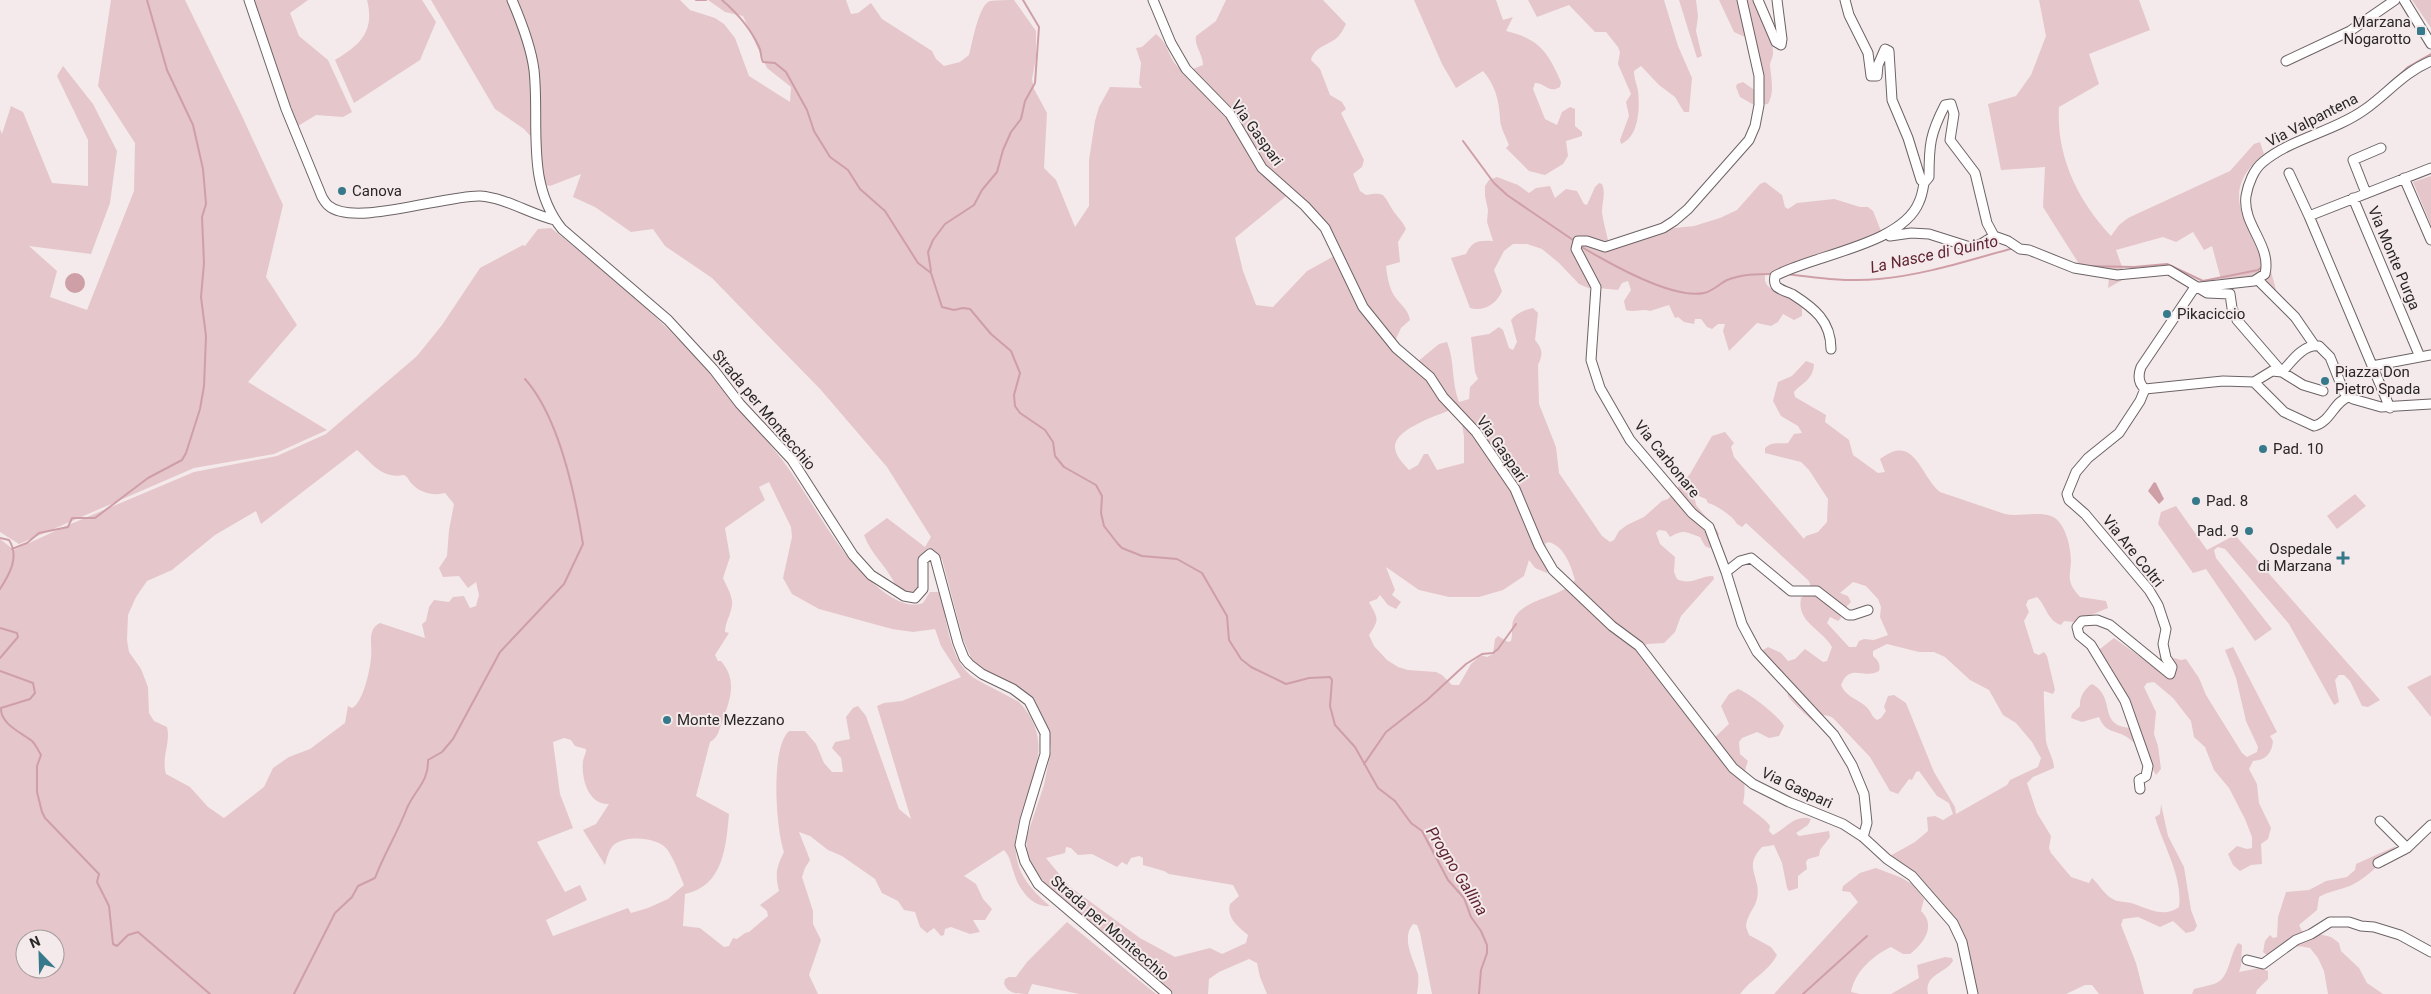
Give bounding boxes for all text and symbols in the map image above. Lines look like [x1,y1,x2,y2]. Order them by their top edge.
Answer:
place label: Marzana Nogarotto [2343,13,2411,48]
marker: Marzana Nogarotto [2415,25,2427,37]
street label: Via Valpantena [2263,89,2361,151]
street label: Via Gaspari [1227,97,1287,169]
place label: Canova [352,182,402,200]
marker: Canova [336,185,348,197]
street label: Via Monte Purga [2364,203,2424,313]
water label: La Nasce di Quinto [1868,231,2000,277]
place label: Pikaciccio [2177,305,2245,323]
marker: Pikaciccio [2161,308,2173,320]
street label: Strada per Montecchio [708,346,820,474]
place label: Piazza Don Pietro Spada [2335,363,2420,398]
marker: Piazza Don Pietro Spada [2319,375,2331,387]
street label: Via Gaspari [1473,412,1531,486]
street label: Via Carbonare [1630,417,1704,501]
place label: Pad. 10 [2273,440,2324,458]
marker: Pad. 10 [2257,443,2269,455]
place label: Pad. 8 [2206,492,2248,510]
marker: Pad. 8 [2190,495,2202,507]
street label: Via Are Coltri [2099,511,2167,591]
place label: Pad. 9 [2197,522,2239,540]
marker: Pad. 9 [2243,525,2255,537]
place label: Ospedale di Marzana [2258,540,2332,575]
marker: Ospedale di Marzana [2336,551,2350,565]
place label: Monte Mezzano [677,711,784,729]
marker: Monte Mezzano [661,714,673,726]
street label: Via Gaspari [1759,764,1835,812]
water label: Progno Gallina [1422,823,1492,919]
street label: Strada per Montecchio [1047,872,1173,984]
north arrow [15,929,65,979]
text: N [27,933,43,951]

